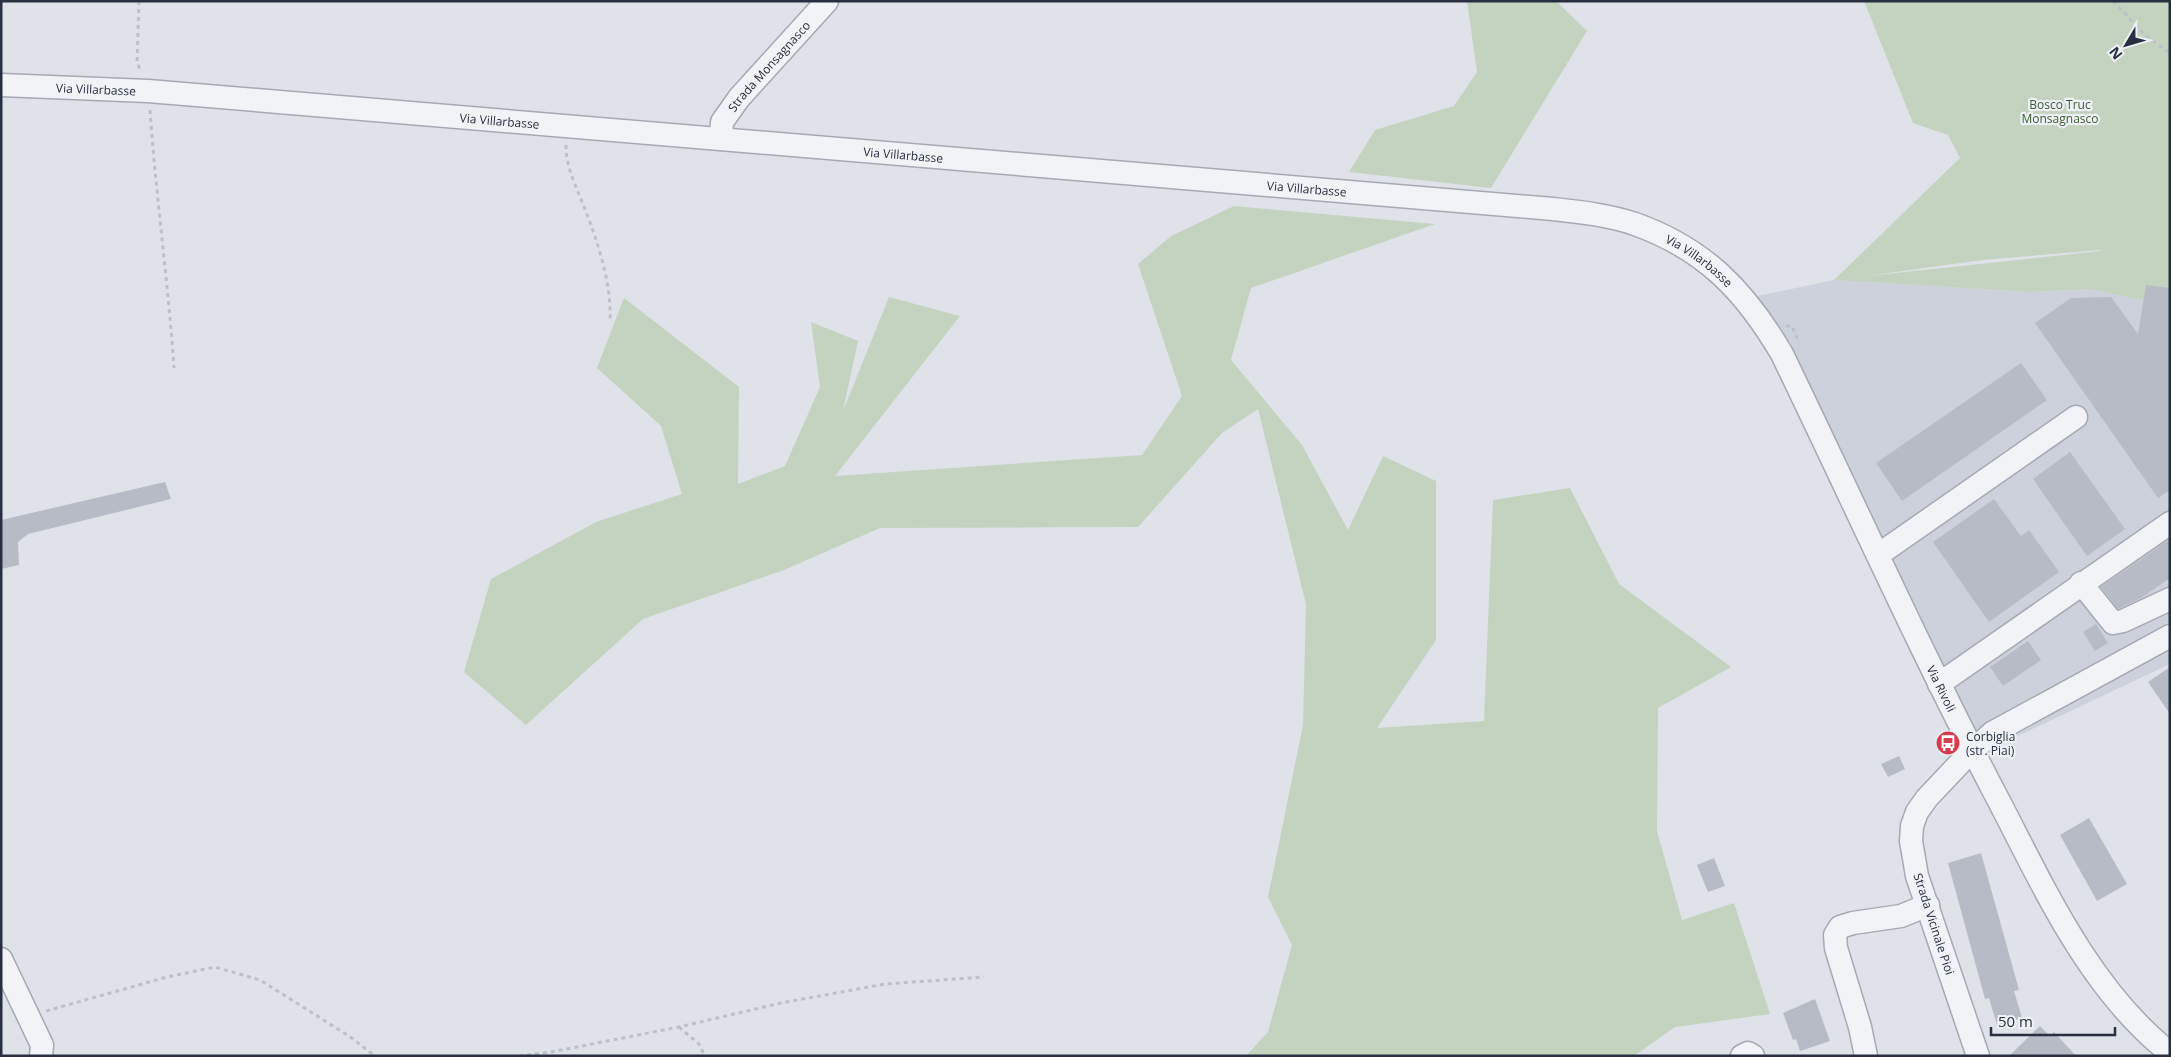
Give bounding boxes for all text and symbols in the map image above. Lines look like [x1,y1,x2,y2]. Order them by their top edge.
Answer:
street label: Strada Monsagnasco [724,17,814,115]
north arrow [2101,20,2151,70]
text: N [2104,43,2126,64]
street label: Via Villarbasse [56,79,136,99]
park label: Bosco Truc Monsagnasco [2022,96,2099,127]
street label: Via Villarbasse [459,109,540,132]
street label: Via Villarbasse [863,143,944,166]
street label: Via Villarbasse [1266,177,1348,200]
street label: Via Villarbasse [1663,230,1737,291]
street label: Via Rivoli [1923,662,1960,714]
place label: Corbiglia (str. Piai) [1966,728,2015,759]
bus stop icon: Corbiglia (str. Piai) [1935,730,1961,756]
street label: Strada Vicinale Pioi [1910,871,1958,977]
scale bar [1991,1004,2115,1036]
text: 50 m [1998,1011,2033,1031]

